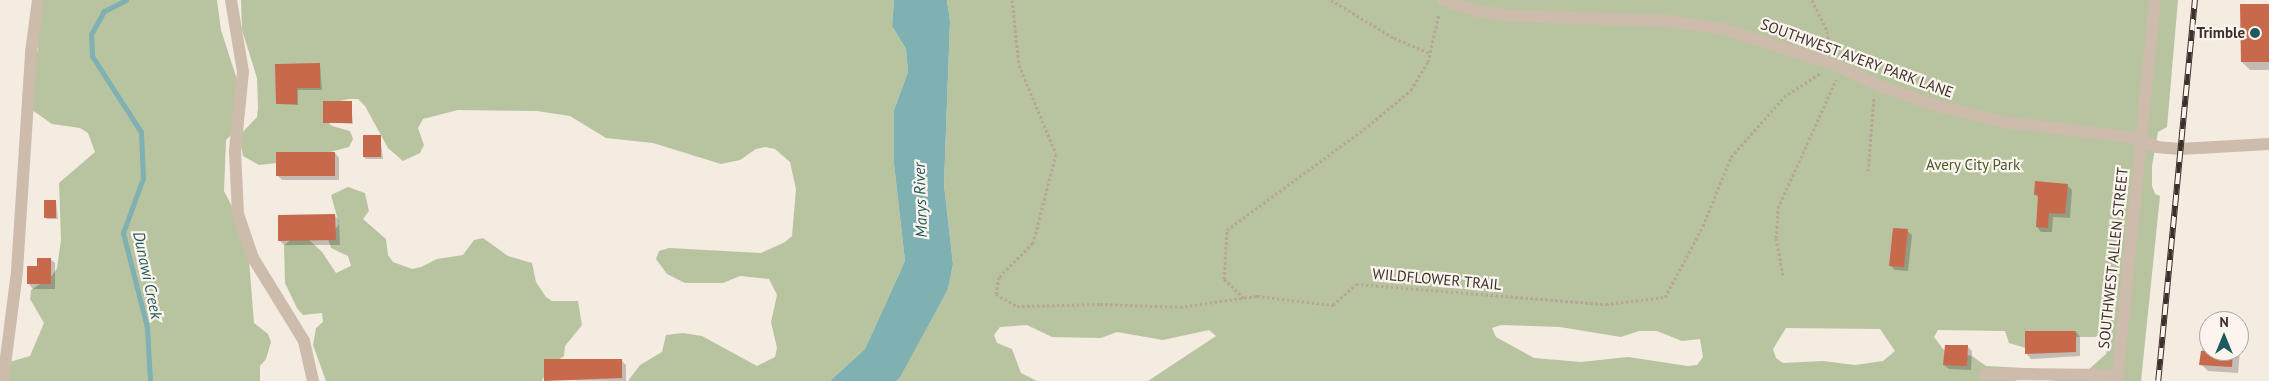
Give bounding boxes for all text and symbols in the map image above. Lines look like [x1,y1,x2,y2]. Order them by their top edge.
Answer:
street label: SOUTHWEST AVERY PARK LANE [1757,14,1957,102]
place label: Trimble [2197,24,2245,42]
marker: Trimble [2249,27,2261,39]
park label: Avery City Park [1925,156,2021,174]
water label: Marys River [909,162,931,238]
street label: SOUTHWEST ALLEN STREET [2094,166,2132,350]
water label: Dunawi Creek [129,229,167,321]
street label: WILDFLOWER TRAIL [1371,264,1503,294]
north arrow [2199,311,2249,361]
text: N [2219,313,2229,331]

